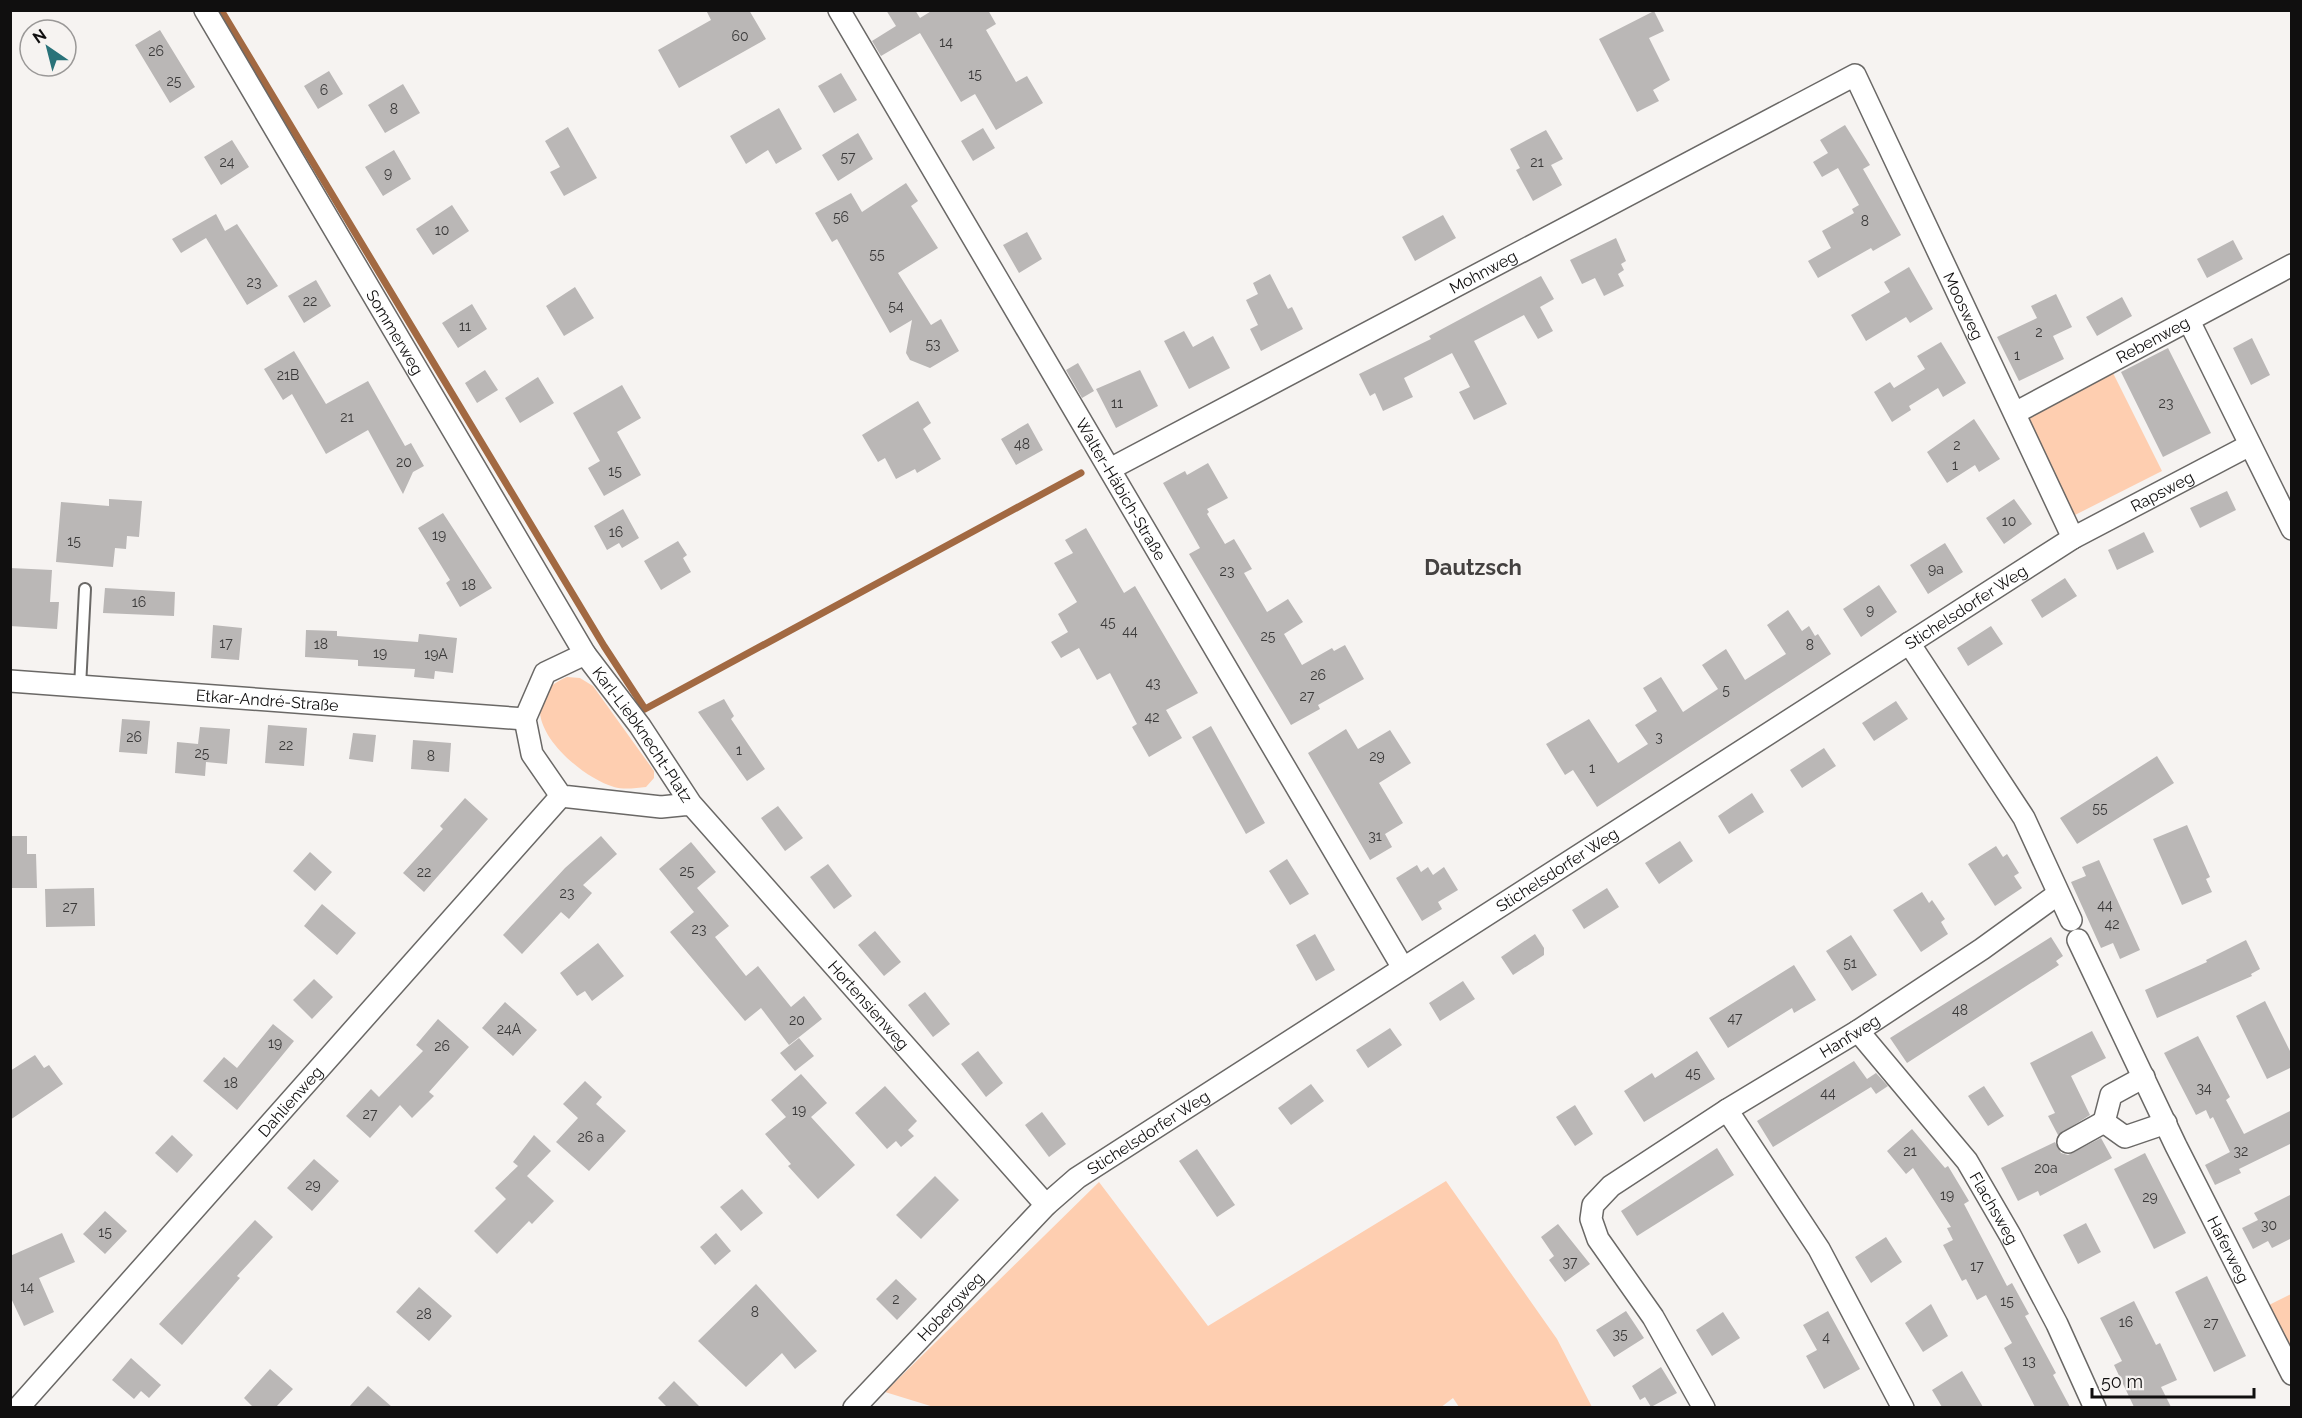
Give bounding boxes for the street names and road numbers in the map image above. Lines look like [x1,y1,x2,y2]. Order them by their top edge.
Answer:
street label: Mohnweg [1446,246,1520,298]
street label: Moosweg [1939,269,1987,343]
street label: Sommerweg [362,286,427,378]
street label: Rebenweg [2113,313,2193,367]
street label: Walter-Häbich-Straße [1071,415,1170,564]
street label: Rapsweg [2128,467,2197,516]
street label: Stichelsdorfer Weg [1901,561,2031,654]
street label: Karl-Liebknecht-Platz [588,663,696,806]
street label: Etkar-André-Straße [195,686,339,715]
street label: Stichelsdorfer Weg [1493,824,1622,916]
street label: Hortensienweg [824,957,913,1054]
street label: Hanfweg [1816,1010,1883,1062]
street label: Dahlienweg [254,1062,327,1141]
street label: Stichelsdorfer Weg [1084,1087,1213,1179]
street label: Flachsweg [1966,1169,2022,1248]
street label: Haferweg [2203,1213,2253,1286]
street label: Hobergweg [913,1268,988,1345]

